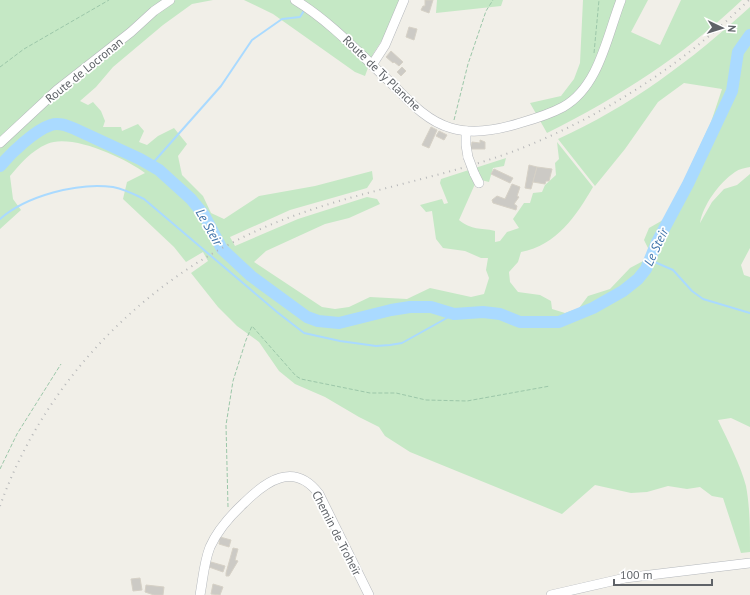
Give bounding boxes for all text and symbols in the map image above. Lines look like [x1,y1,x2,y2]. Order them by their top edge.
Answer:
north arrow [702,8,742,48]
text: N [725,25,739,33]
street label: Route de Ty Planche [340,32,424,114]
street label: Route de Locronan [42,34,126,106]
water label: Le Steir [192,206,227,249]
water label: Le Steir [640,225,672,269]
street label: Chemin de Troheïr [309,488,365,578]
scale bar [614,561,712,587]
text: 100 m [620,567,653,582]

